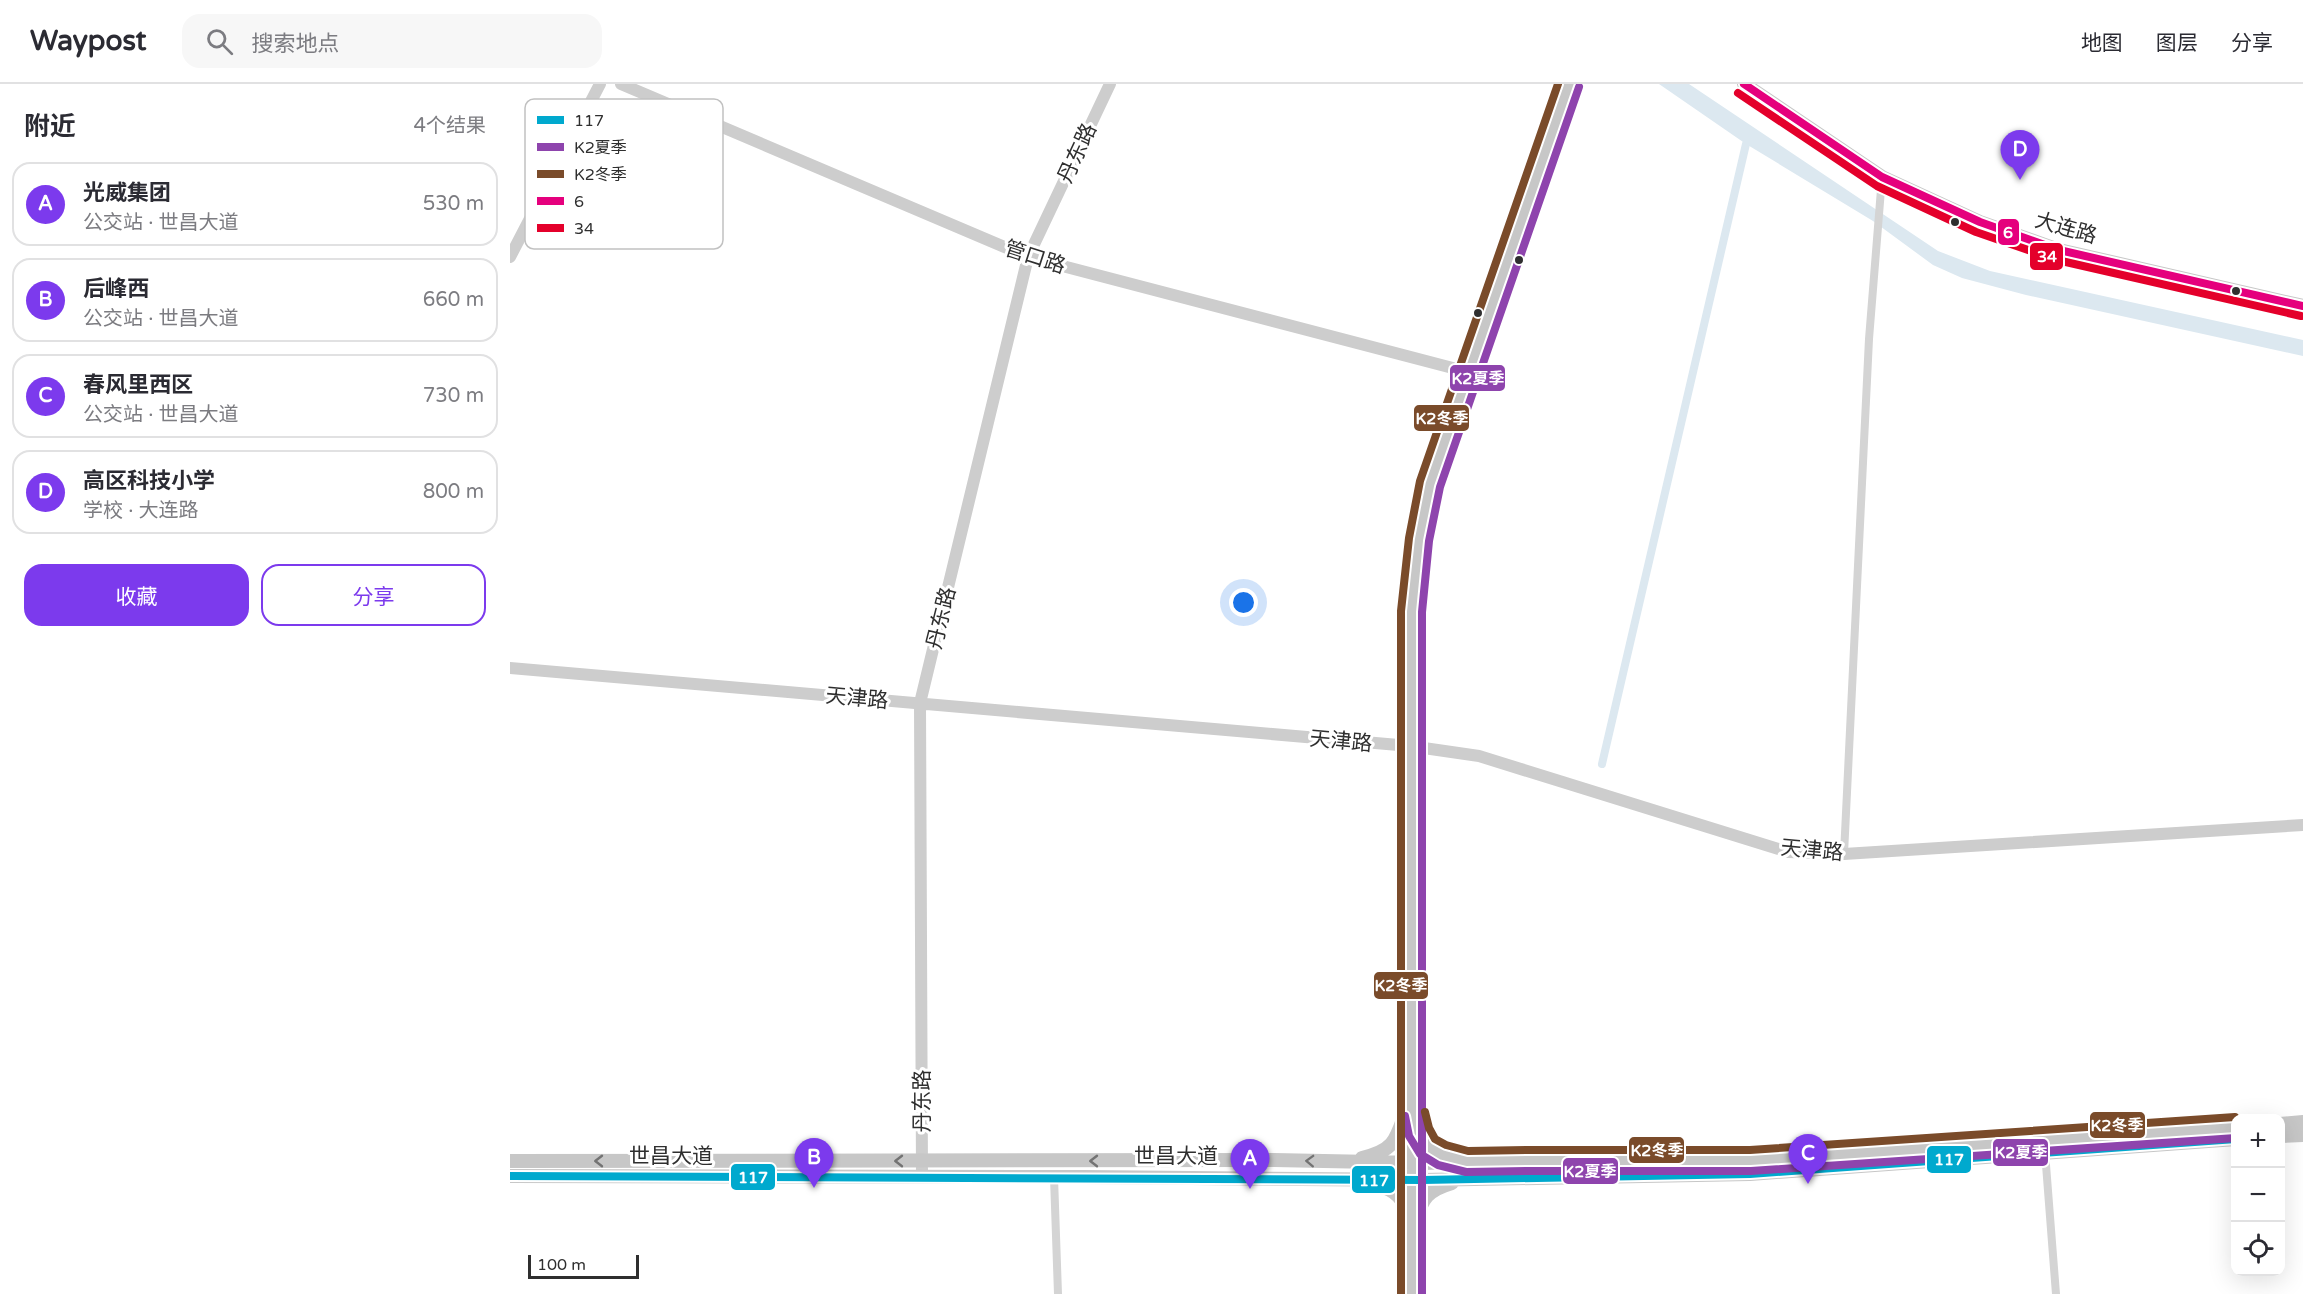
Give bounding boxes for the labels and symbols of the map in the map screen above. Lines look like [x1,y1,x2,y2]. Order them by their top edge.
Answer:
legend [525,99,723,249]
text: 117 [574,111,604,131]
street label: 丹东路 [1053,119,1102,187]
pin: D [2000,130,2040,180]
text: K2夏季 [574,138,627,158]
text: K2冬季 [574,165,627,185]
text: 6 [574,192,584,212]
street label: 大连路 [2032,208,2100,249]
unlabelled marker [1949,216,1961,228]
line badge: 6 [1997,218,2020,246]
text: 34 [574,219,594,239]
text: 6 [2003,223,2013,243]
street label: 管口路 [1001,236,1069,279]
line badge: 34 [2029,242,2064,271]
text: 34 [2037,247,2057,267]
unlabelled marker [1513,254,1525,266]
unlabelled marker [2230,285,2242,297]
unlabelled marker [1472,307,1484,319]
line badge: K2夏季 [1449,364,1506,392]
text: K2夏季 [1452,369,1504,389]
line badge: K2冬季 [1413,404,1470,432]
text: K2冬季 [1416,409,1468,429]
street label: 丹东路 [922,585,961,652]
your location [1229,588,1258,617]
street label: 天津路 [824,683,889,714]
street label: 天津路 [1308,726,1373,757]
street label: 天津路 [1779,835,1844,866]
line badge: K2冬季 [1373,971,1429,1000]
text: K2冬季 [1375,976,1427,996]
street label: 丹东路 [910,1070,935,1133]
line badge: K2冬季 [2089,1111,2146,1139]
text: K2冬季 [2091,1116,2143,1136]
pin: C [1788,1134,1828,1184]
line badge: K2冬季 [1628,1136,1685,1164]
pin: B [794,1138,834,1188]
line badge: K2夏季 [1992,1138,2049,1167]
pin: A [1230,1140,1270,1189]
text: K2冬季 [1631,1141,1683,1161]
text: K2夏季 [1995,1143,2047,1163]
street label: 世昌大道 [629,1144,713,1169]
street label: 世昌大道 [1134,1144,1218,1169]
line badge: 117 [1926,1145,1972,1174]
text: 117 [1934,1150,1964,1170]
one-way arrow [595,1155,604,1167]
one-way arrow [895,1155,904,1167]
one-way arrow [1090,1155,1099,1167]
one-way arrow [1306,1155,1315,1167]
line badge: K2夏季 [1562,1157,1619,1185]
text: K2夏季 [1564,1162,1616,1182]
line badge: 117 [730,1163,776,1191]
line badge: 117 [1351,1165,1396,1194]
text: 117 [738,1168,768,1188]
text: 117 [1359,1171,1389,1191]
scale bar [528,1252,639,1280]

